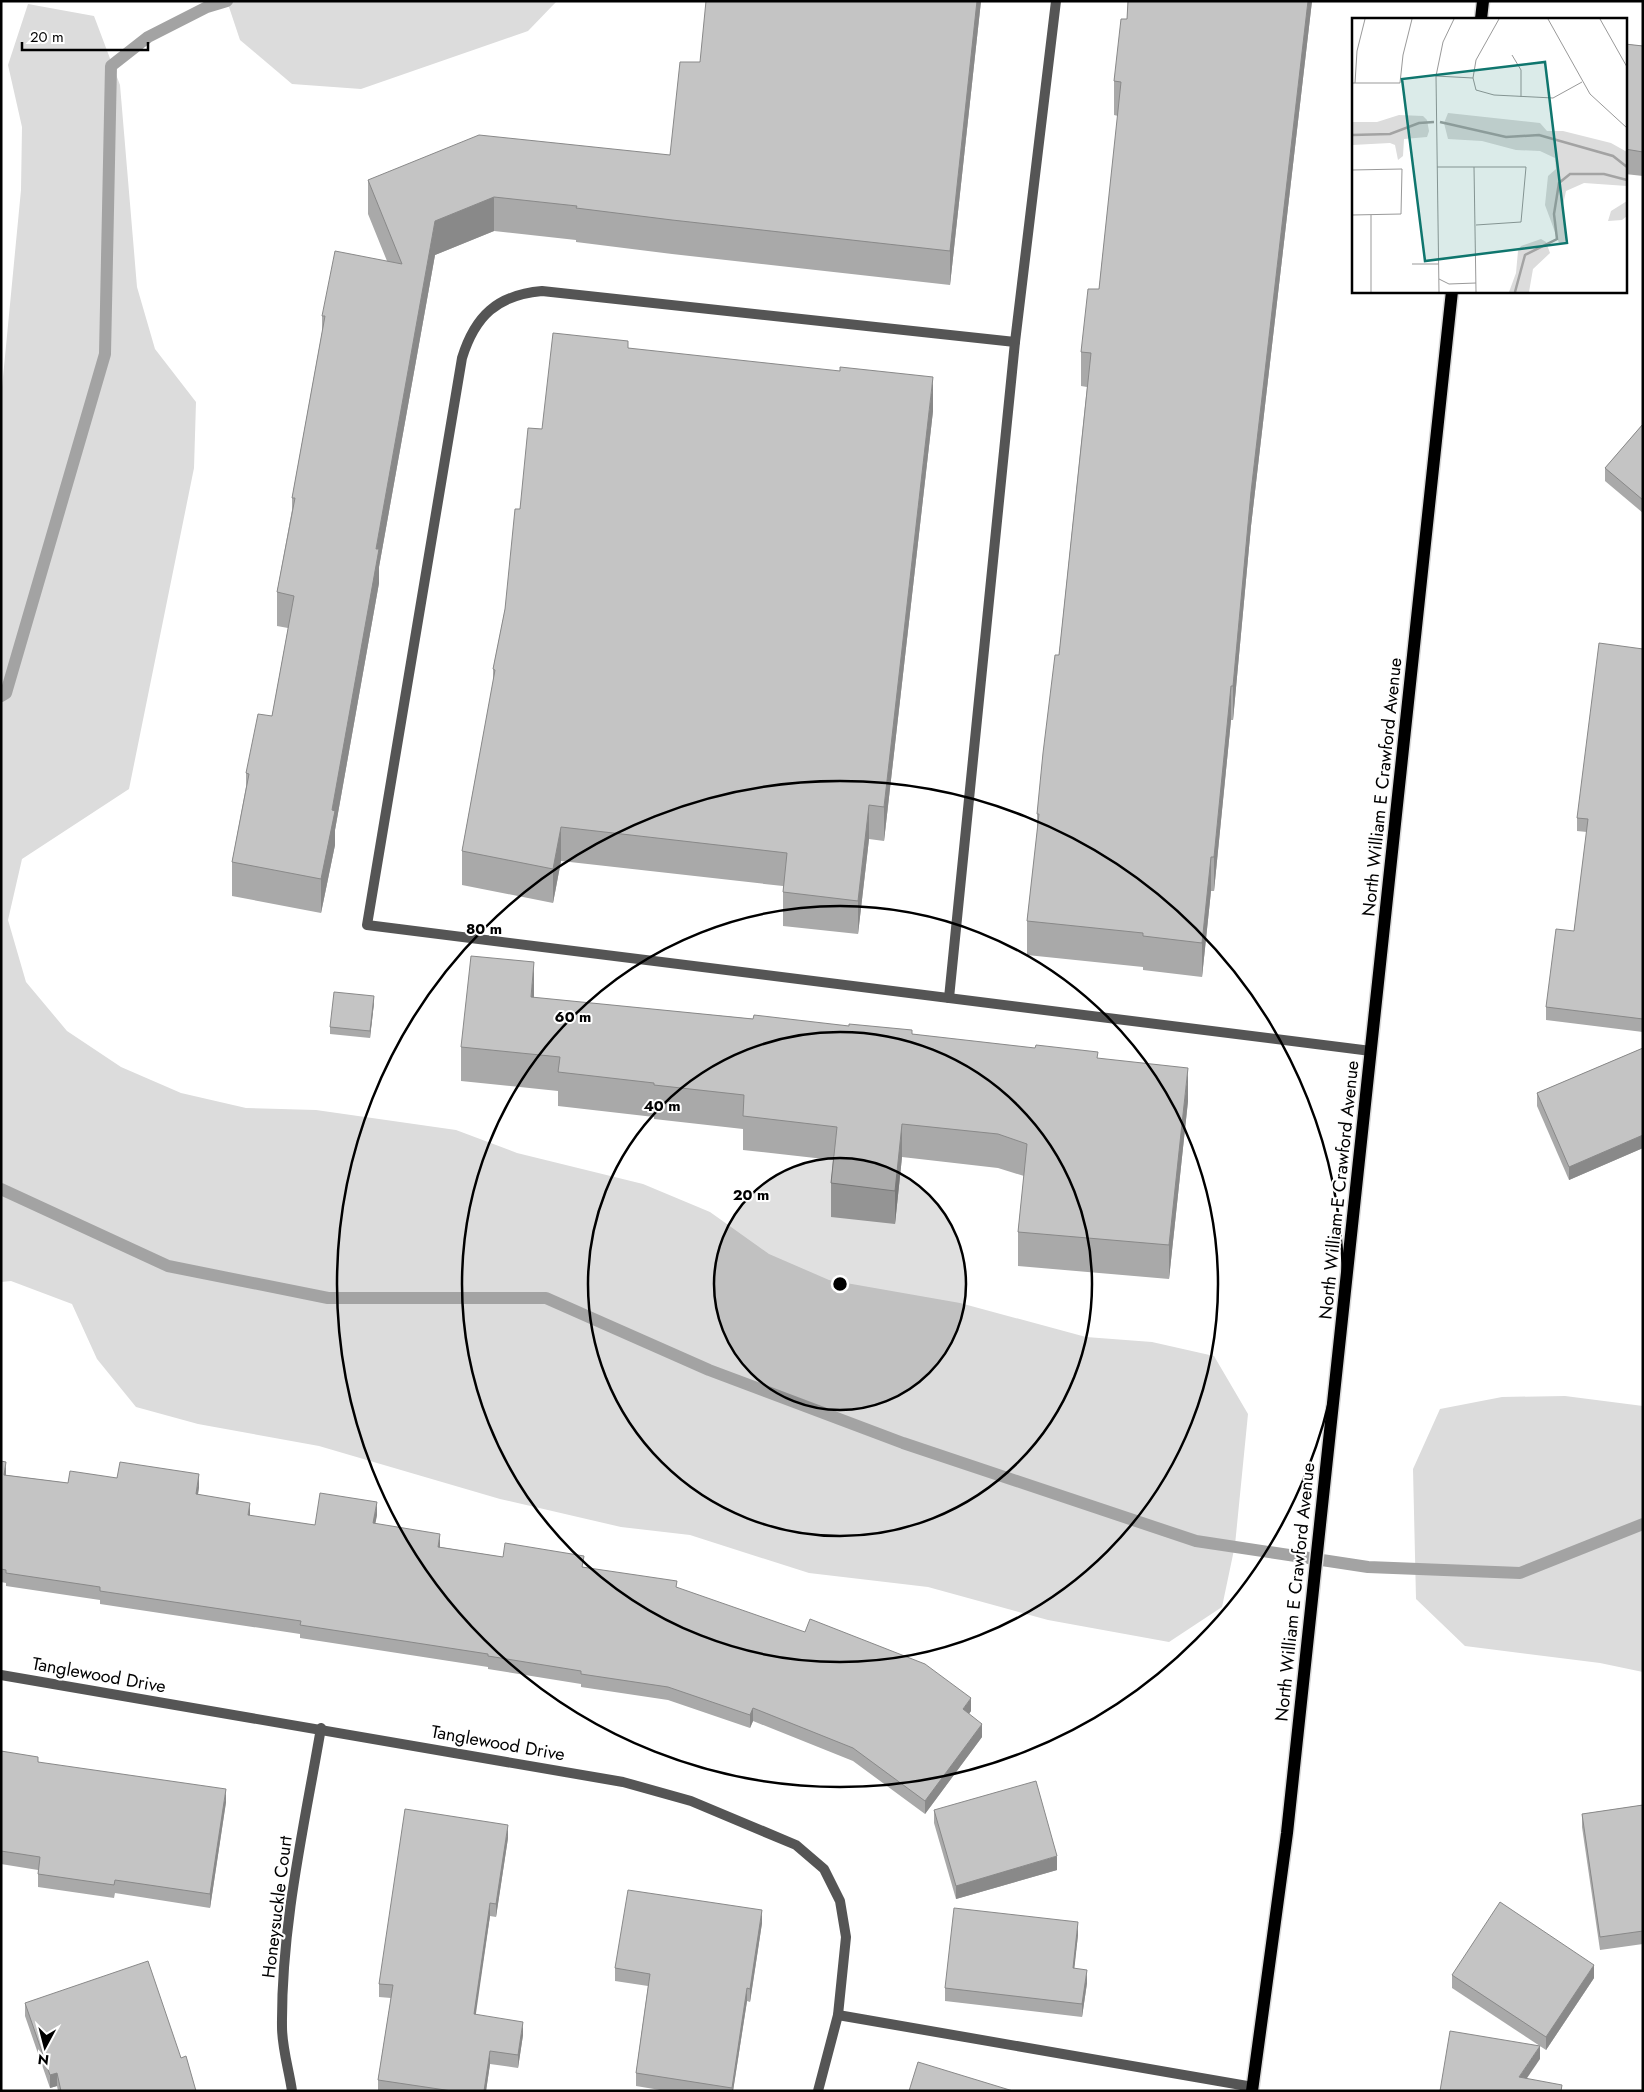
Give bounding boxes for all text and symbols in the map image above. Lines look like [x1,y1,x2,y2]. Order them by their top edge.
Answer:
inset map [1352,18,1626,292]
scale bar [22,20,149,52]
text: 20 m [30,26,64,48]
street label: North William E Crawford Avenue [1355,656,1409,918]
text: 80 m [466,918,502,940]
text: 60 m [555,1006,591,1028]
street label: North William E Crawford Avenue [1312,1059,1366,1321]
text: 40 m [643,1095,681,1117]
text: 20 m [733,1184,769,1206]
centre of rings [831,1275,849,1293]
street label: North William E Crawford Avenue [1268,1461,1322,1723]
street label: Tanglewood Drive [30,1650,168,1700]
street label: Tanglewood Drive [429,1718,567,1768]
street label: Honeysuckle Court [255,1834,299,1980]
north arrow [20,2022,70,2072]
text: N [37,2049,50,2071]

